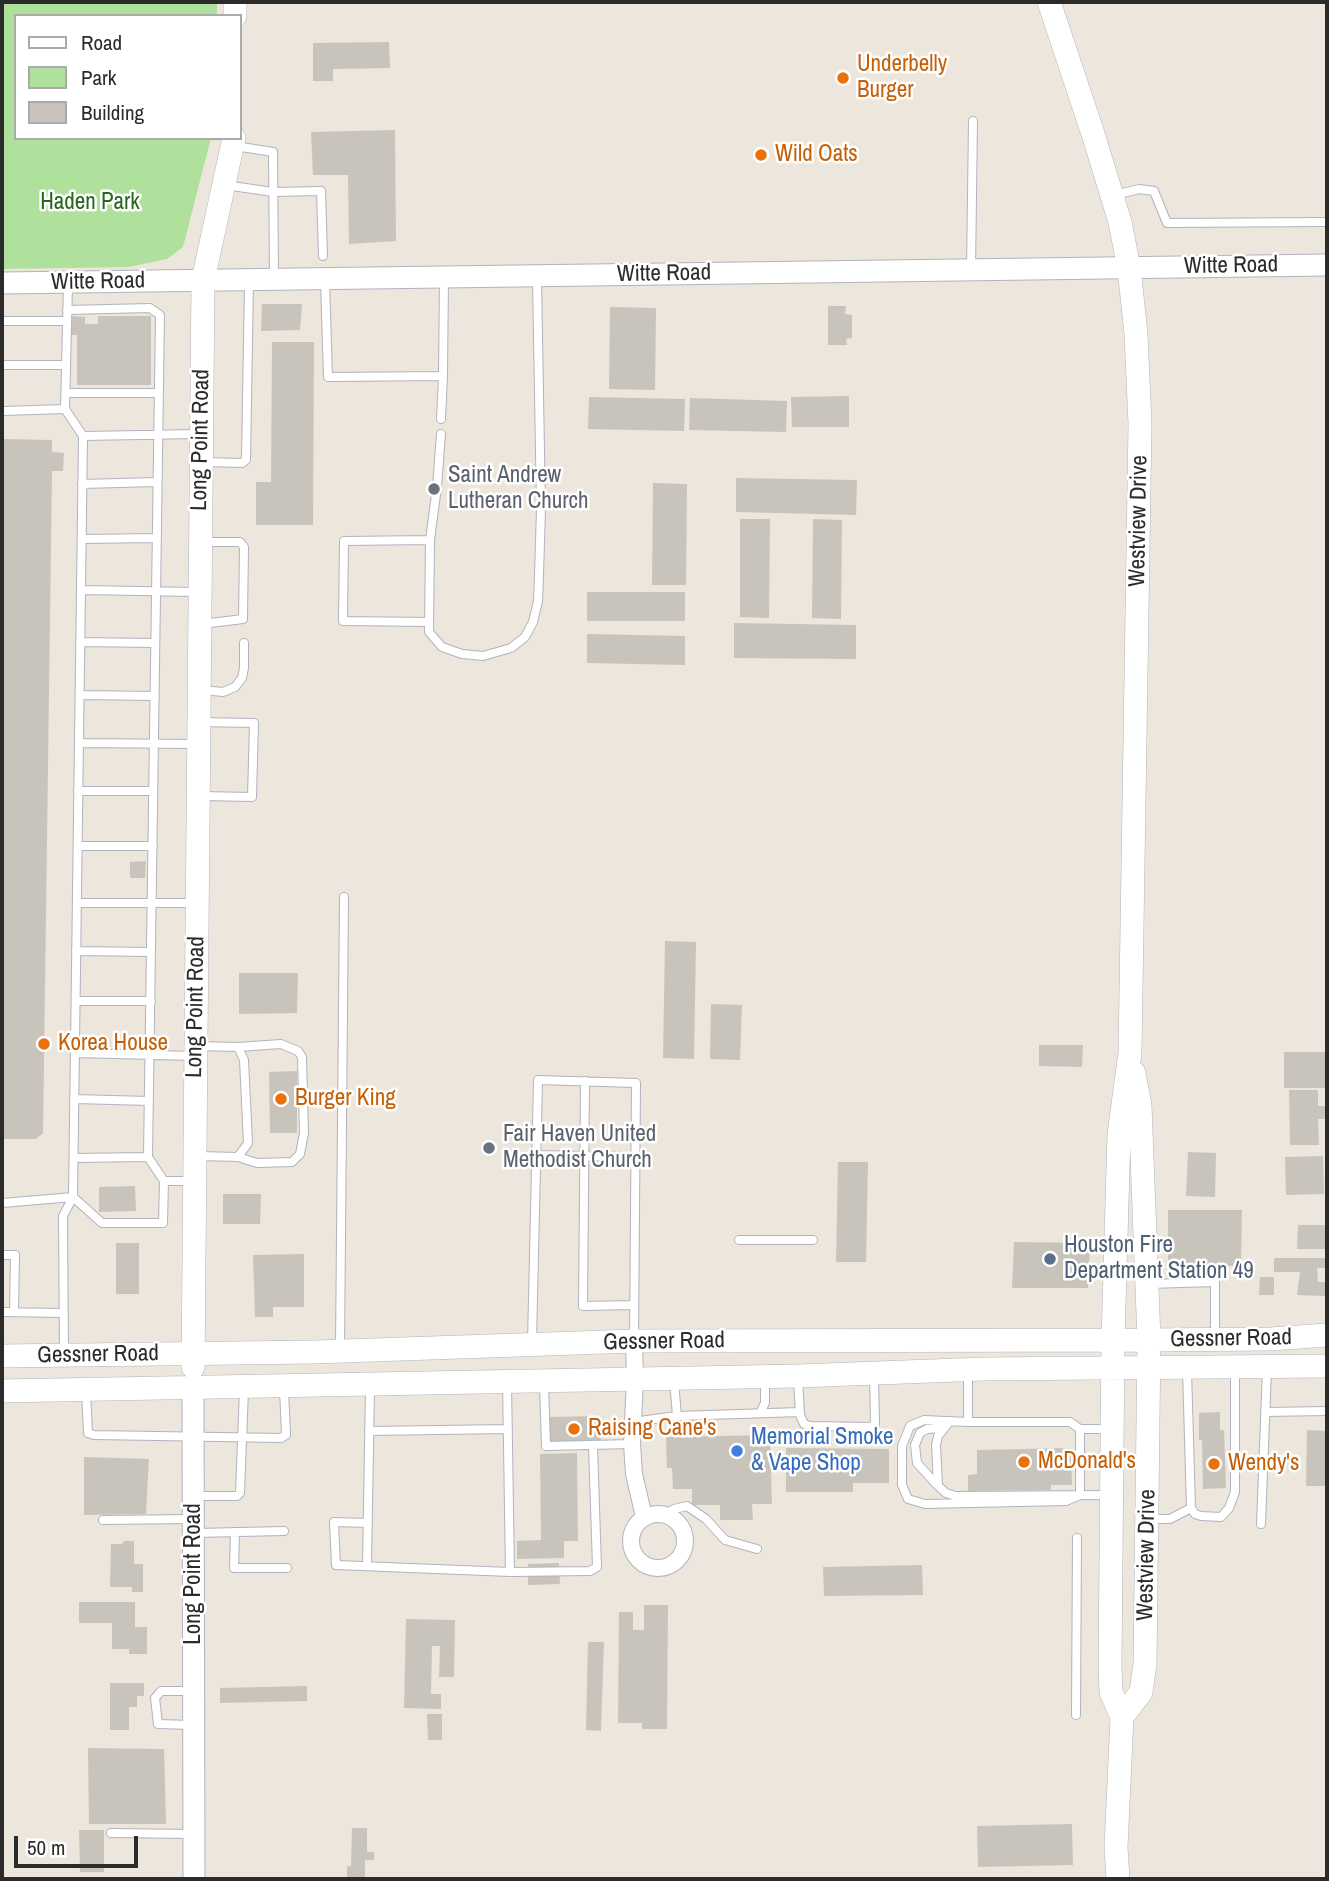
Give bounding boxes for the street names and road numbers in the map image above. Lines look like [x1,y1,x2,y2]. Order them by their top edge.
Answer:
street label: Witte Road [1184,251,1278,281]
street label: Witte Road [617,259,711,289]
street label: Witte Road [51,267,145,297]
street label: Long Point Road [186,369,216,511]
street label: Westview Drive [1124,455,1154,587]
street label: Long Point Road [181,936,211,1078]
street label: Gessner Road [1170,1324,1292,1354]
street label: Gessner Road [603,1327,725,1357]
street label: Gessner Road [37,1340,159,1370]
street label: Westview Drive [1132,1489,1162,1621]
street label: Long Point Road [180,1503,208,1645]

